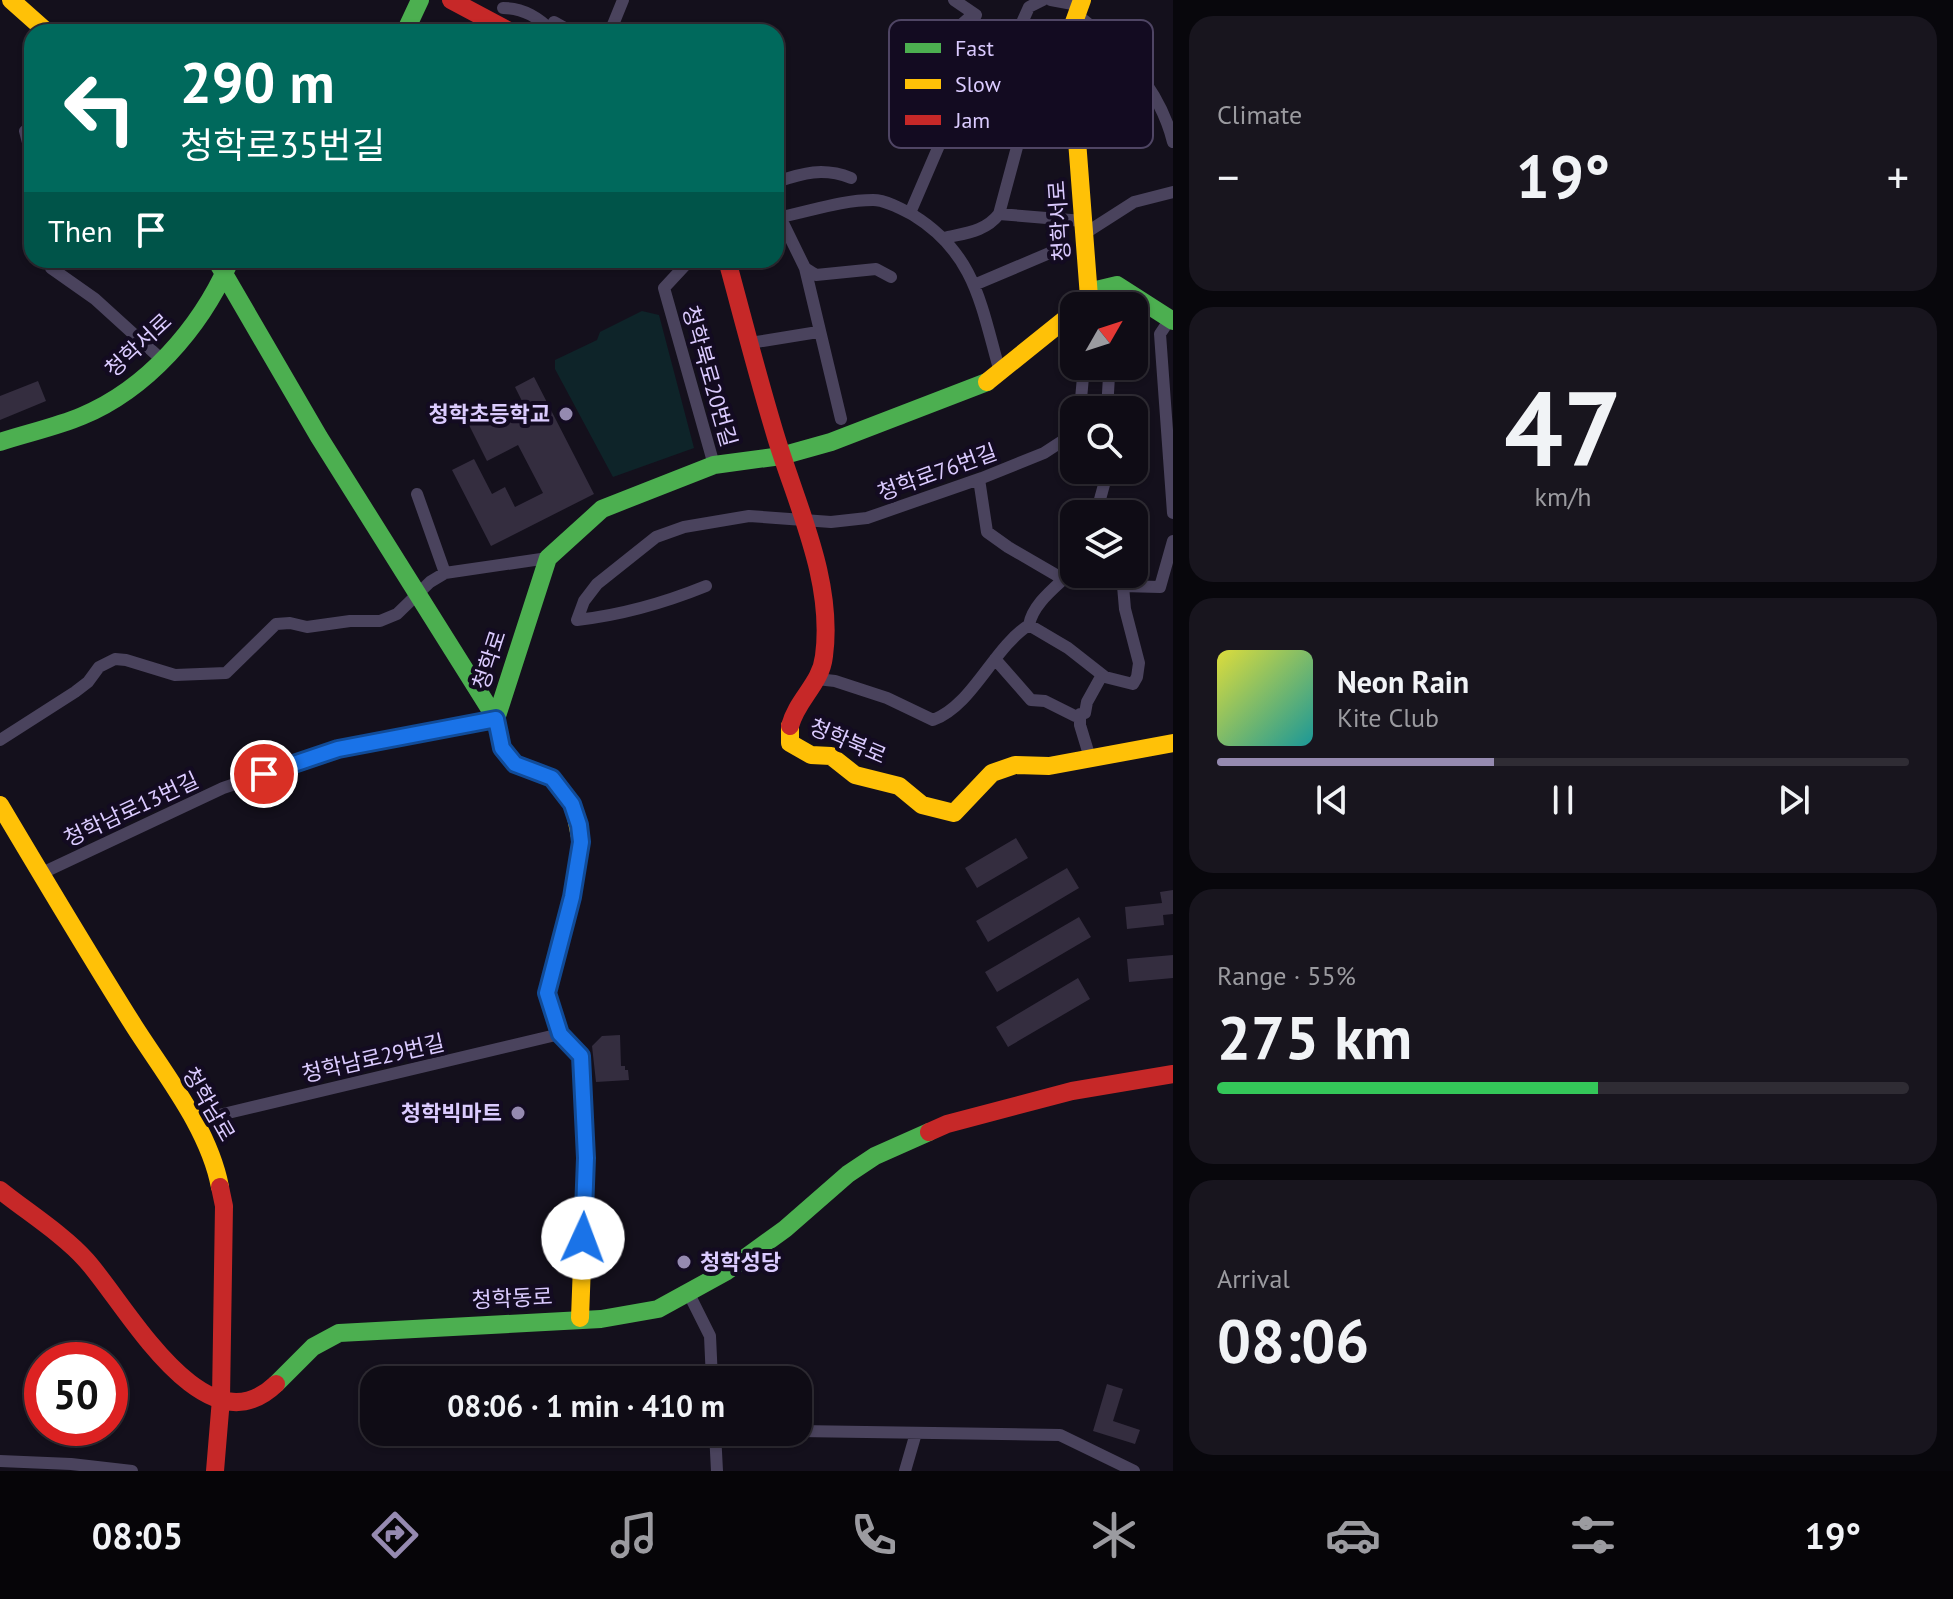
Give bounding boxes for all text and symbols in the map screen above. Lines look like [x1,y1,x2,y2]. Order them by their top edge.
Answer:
legend [889,20,1153,148]
text: Fast [955,34,995,62]
text: 290 m [180,46,335,118]
icon: left [48,56,152,160]
text: Slow [955,70,1001,98]
text: Climate [1217,98,1302,131]
text: Jam [954,106,990,134]
text: 청학로35번길 [180,121,385,168]
text: 19° [1516,137,1610,215]
text: − [1217,148,1239,205]
text: + [1887,148,1909,205]
street label: 청학서로 [1042,180,1076,262]
icon: arrive [129,208,173,252]
text: Then [48,211,113,250]
north arrow [1060,292,1148,380]
map controls [1060,292,1148,588]
street label: 청학북로20번길 [677,302,743,450]
street label: 청학서로 [99,307,177,383]
text: 47 [1504,360,1622,495]
button: search [1060,396,1148,484]
place label: 청학초등학교 [429,400,550,428]
marker: 청학초등학교 [557,405,575,423]
street label: 청학로76번길 [873,437,1001,507]
text: km/h [1535,480,1592,513]
button: layers [1060,500,1148,588]
street label: 청학로 [466,627,512,693]
text: Neon Rain [1337,662,1469,701]
text: Kite Club [1337,701,1439,734]
street label: 청학북로 [805,712,891,770]
pin [230,740,298,808]
icon: arrive [242,752,286,796]
street label: 청학남로13번길 [59,766,203,852]
icon: previous [1310,778,1354,822]
icon: pause [1541,778,1585,822]
icon: next [1772,778,1816,822]
text: Range · 55% [1217,959,1356,992]
text: 275 km [1217,998,1412,1076]
street label: 청학남로29번길 [299,1028,447,1088]
street label: 청학남로 [177,1062,241,1146]
place label: 청학빅마트 [401,1099,502,1127]
marker: 청학빅마트 [509,1104,527,1122]
position arrow [541,1196,625,1280]
place label: 청학성당 [700,1248,781,1276]
marker: 청학성당 [675,1253,693,1271]
text: Arrival [1217,1262,1290,1295]
street label: 청학동로 [471,1282,553,1314]
text: 08:06 [1217,1301,1369,1379]
speed limit sign: 50 [24,1342,128,1446]
text: 08:06 · 1 min · 410 m [447,1386,725,1425]
icon: directions [367,1507,423,1563]
icon: music [606,1507,662,1563]
icon: phone [846,1507,902,1563]
icon: climate [1086,1507,1142,1563]
icon: car [1325,1507,1381,1563]
icon: filters [1565,1507,1621,1563]
text: 08:05 [92,1512,183,1559]
text: 19° [1805,1512,1861,1559]

